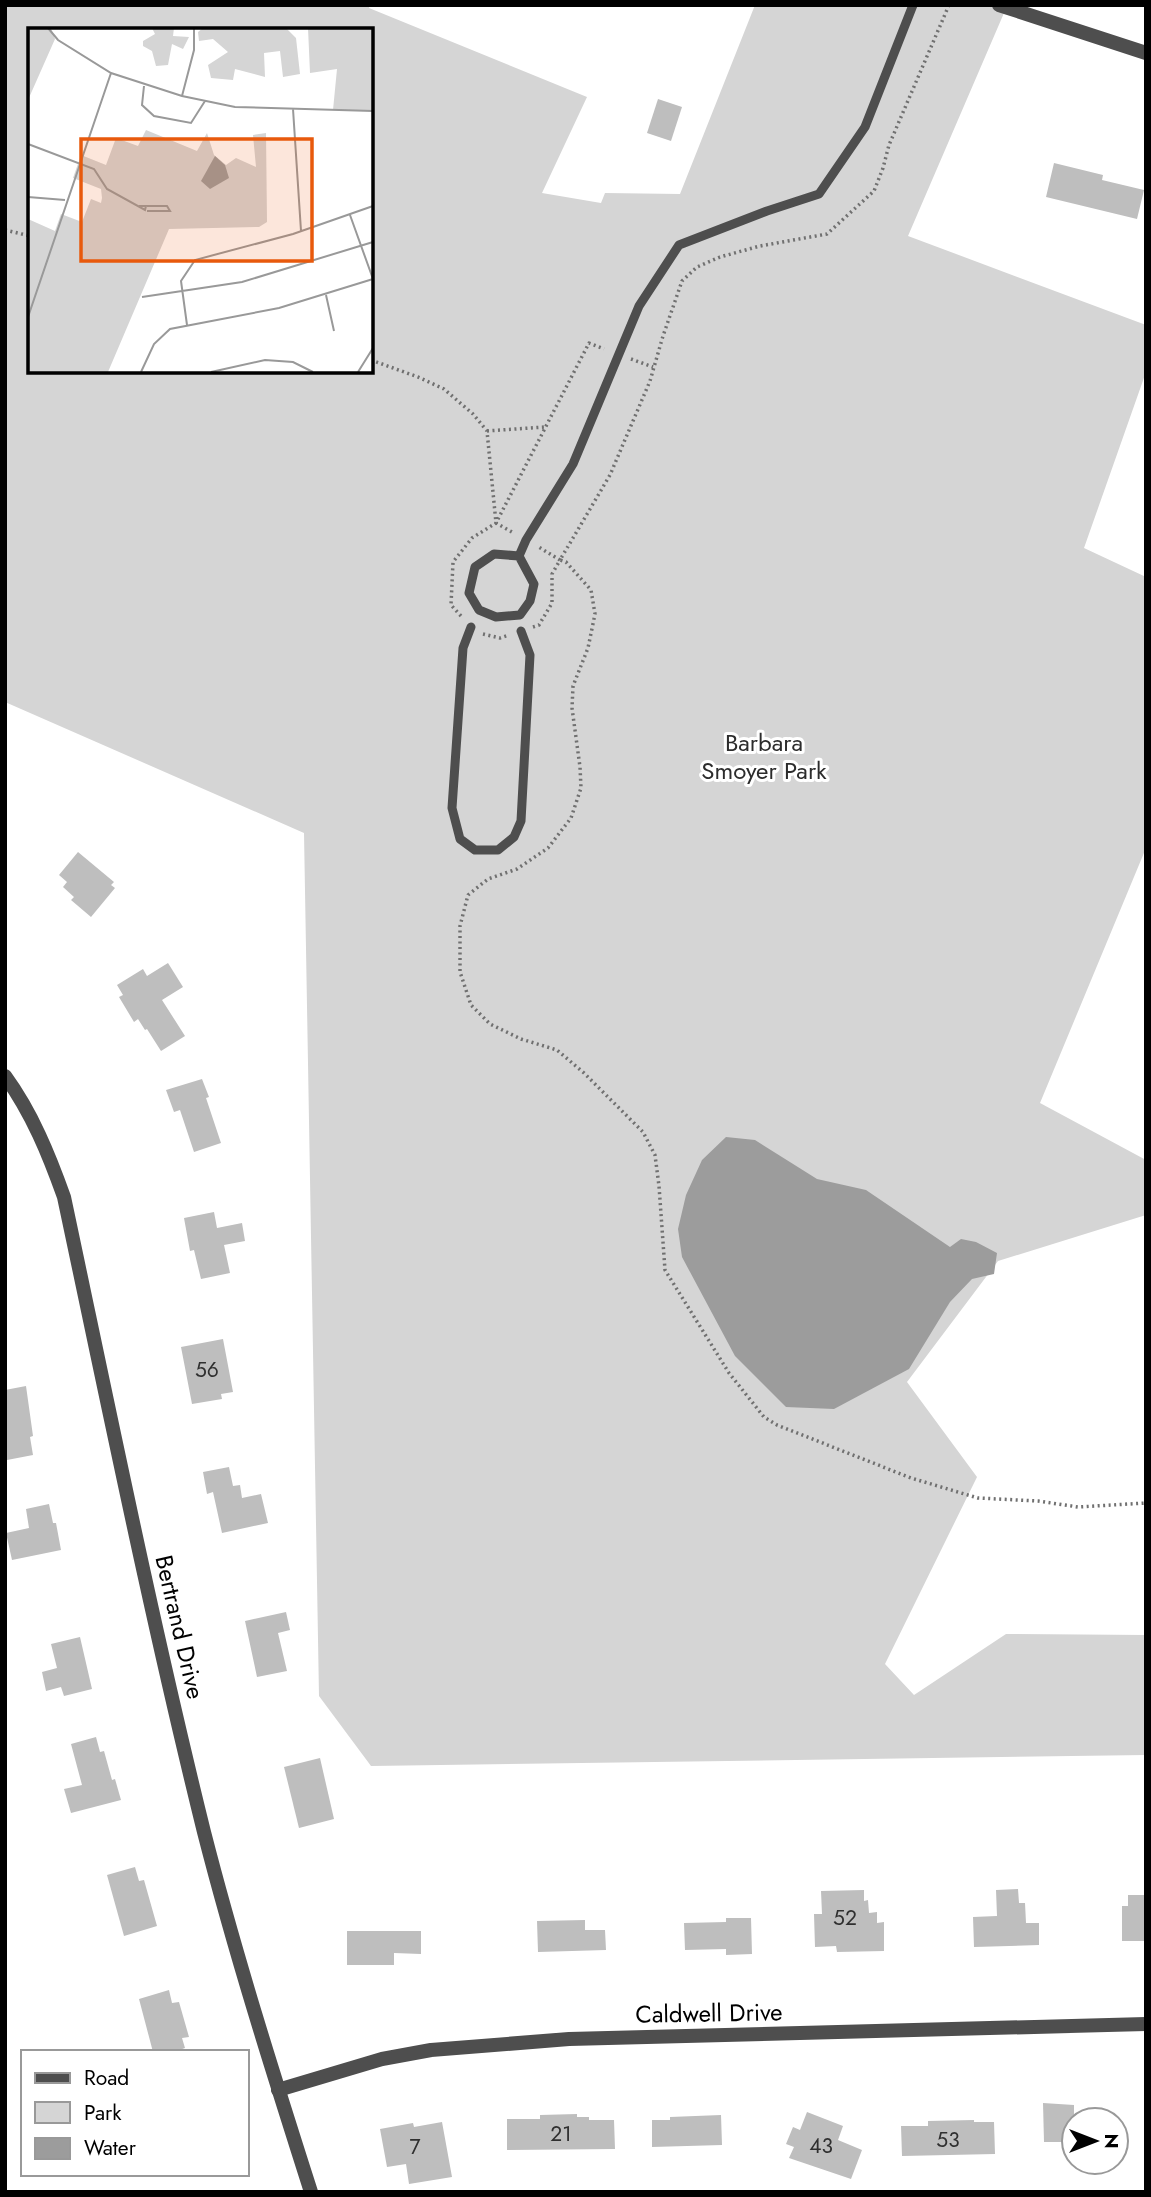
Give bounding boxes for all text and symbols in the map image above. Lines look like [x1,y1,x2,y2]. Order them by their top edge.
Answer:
inset map [28,28,373,373]
park label: Barbara Smoyer Park [701,725,827,788]
house number: 56 [195,1355,219,1385]
street label: Bertrand Drive [146,1552,214,1702]
house number: 52 [833,1903,857,1933]
street label: Caldwell Drive [635,1994,783,2032]
legend [21,2050,248,2176]
text: Road [84,2063,129,2093]
text: Park [84,2098,122,2128]
north arrow [1060,2106,1130,2176]
house number: 21 [550,2119,572,2149]
house number: 53 [936,2125,960,2155]
house number: 43 [809,2131,833,2161]
house number: 7 [409,2132,421,2162]
text: Water [84,2133,137,2163]
text: N [1098,2133,1125,2149]

